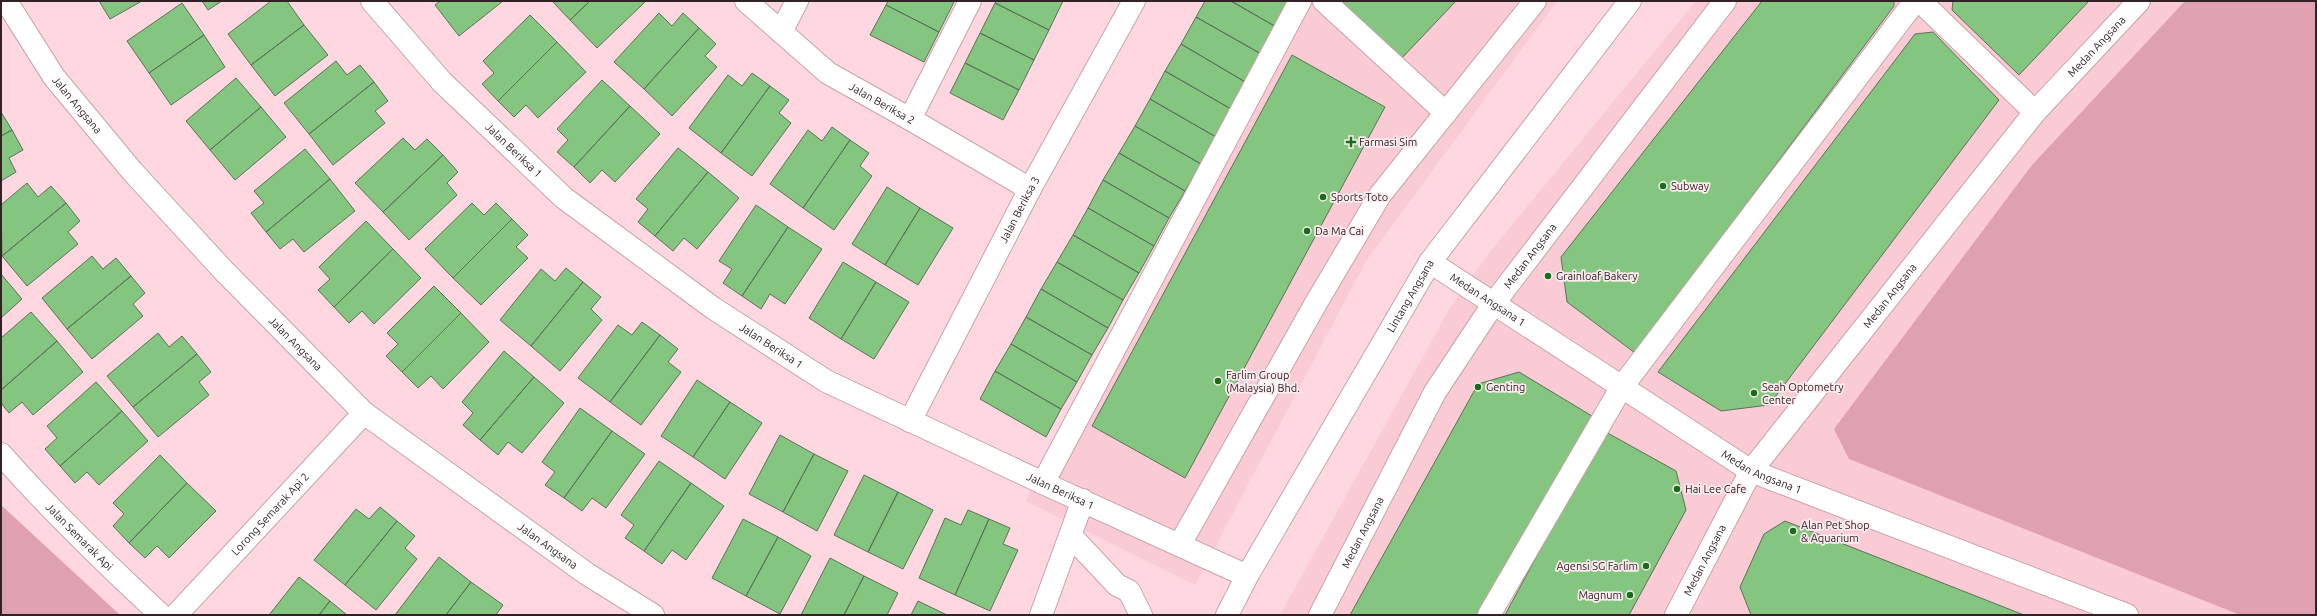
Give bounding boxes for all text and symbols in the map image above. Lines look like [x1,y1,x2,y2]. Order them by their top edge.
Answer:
street label: Medan Angsana [2065,14,2128,79]
street label: Jalan Angsana [50,74,104,136]
street label: Jalan Beriksa 2 [847,80,917,126]
street label: Jalan Beriksa 1 [483,121,544,180]
place label: Farmasi Sim [1359,136,1417,148]
marker: Farmasi Sim [1346,137,1356,147]
street label: Jalan Beriksa 3 [997,174,1042,245]
place label: Subway [1671,180,1710,192]
marker: Subway [1658,181,1668,191]
place label: Sports Toto [1331,191,1388,203]
marker: Sports Toto [1318,192,1328,202]
street label: Medan Angsana [1501,221,1559,291]
place label: Da Ma Cai [1315,225,1364,237]
marker: Da Ma Cai [1302,226,1312,236]
street label: Lintang Angsana [1384,258,1436,334]
street label: Medan Angsana [1861,261,1919,330]
place label: Grainloaf Bakery [1556,270,1638,282]
street label: Medan Angsana 1 [1448,271,1528,329]
marker: Grainloaf Bakery [1543,271,1553,281]
street label: Jalan Angsana [267,314,325,373]
street label: Jalan Beriksa 1 [737,321,805,371]
place label: Farlim Group (Malaysia) Bhd. [1226,369,1300,395]
marker: Farlim Group (Malaysia) Bhd. [1213,376,1223,386]
place label: Genting [1486,381,1525,393]
place label: Seah Optometry Center [1762,381,1844,406]
marker: Genting [1473,382,1483,392]
marker: Seah Optometry Center [1749,388,1759,398]
street label: Medan Angsana 1 [1719,448,1803,496]
street label: Lorong Semarak Api 2 [229,470,311,558]
street label: Jalan Beriksa 1 [1025,470,1096,512]
place label: Hai Lee Cafe [1685,483,1746,495]
marker: Hai Lee Cafe [1672,484,1682,494]
street label: Medan Angsana [1339,495,1386,570]
street label: Jalan Semarak Api [43,501,115,573]
place label: Alan Pet Shop & Aquarium [1801,519,1870,544]
street label: Jalan Angsana [516,520,580,571]
street label: Medan Angsana [1681,522,1728,598]
marker: Alan Pet Shop & Aquarium [1788,526,1798,536]
place label: Agensi SG Farlim [1556,560,1638,572]
marker: Agensi SG Farlim [1641,561,1651,571]
place label: Magnum [1578,589,1622,601]
marker: Magnum [1625,590,1635,600]

